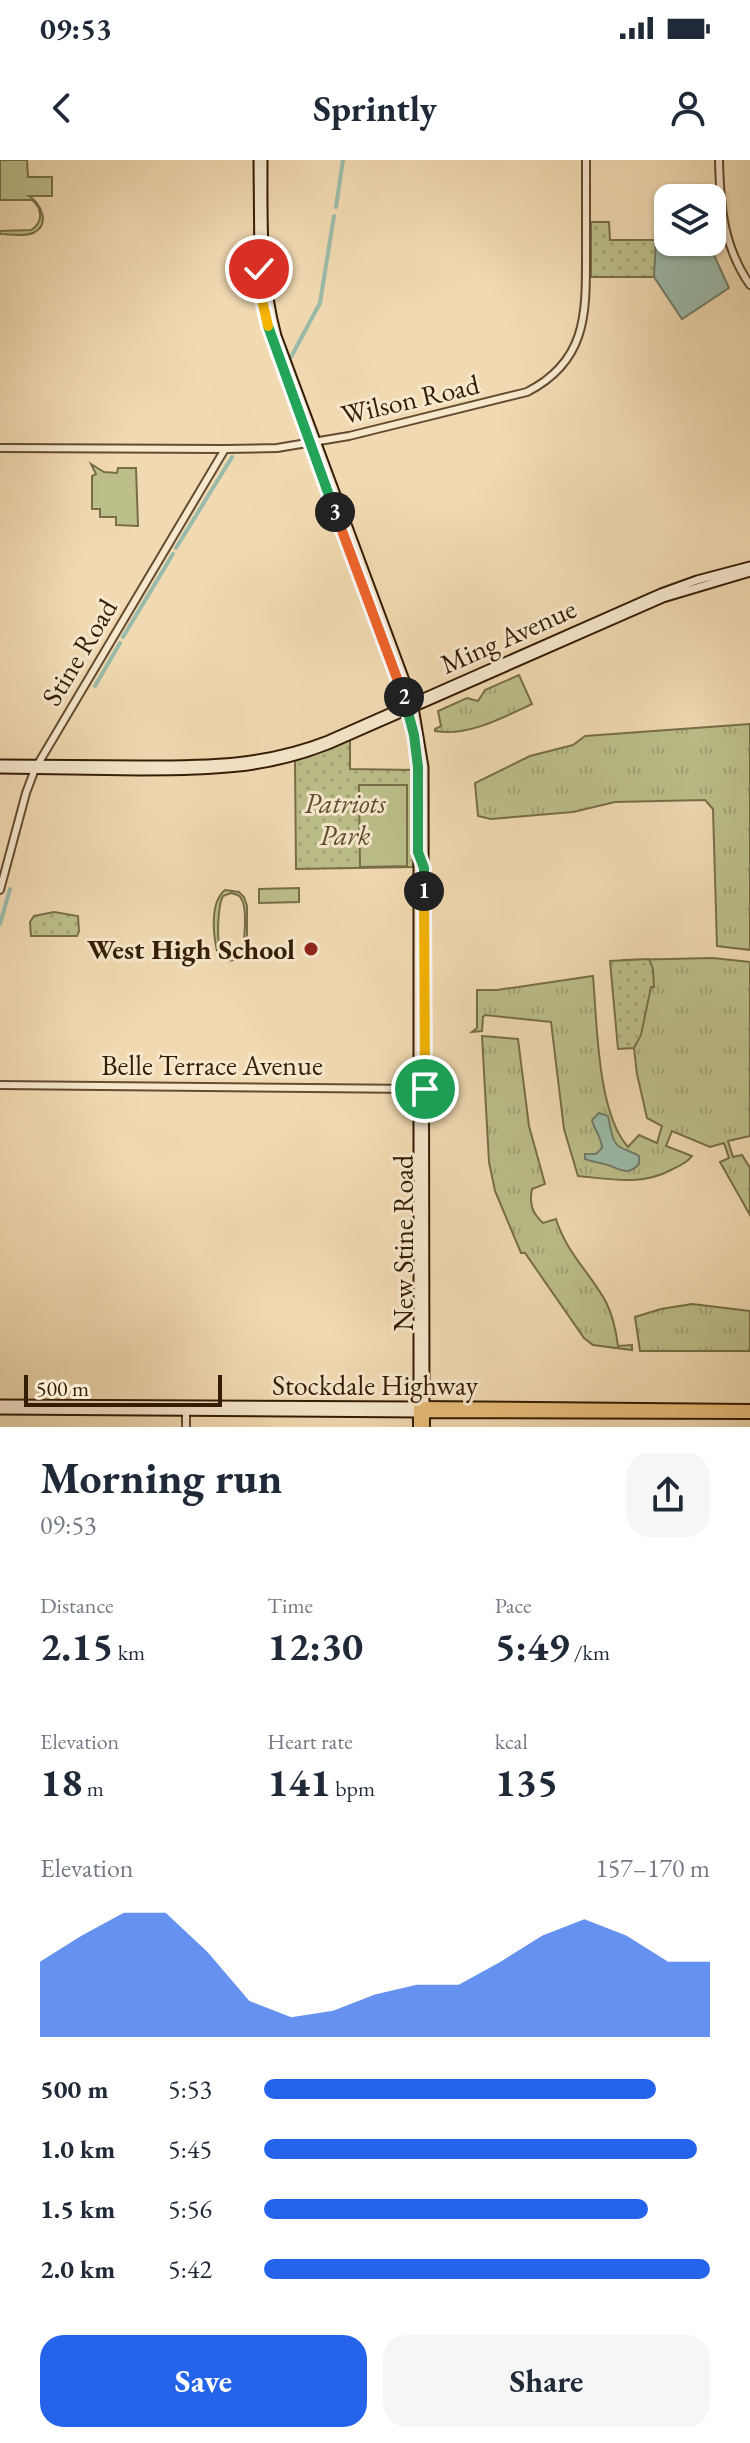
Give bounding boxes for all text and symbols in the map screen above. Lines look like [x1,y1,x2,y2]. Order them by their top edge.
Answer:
text: 09:53 [40,9,112,48]
text: Sprintly [313,85,437,132]
icon: back [40,86,84,130]
icon: person [666,86,710,130]
map controls [654,184,726,256]
button: layers [654,184,726,256]
pin [225,235,293,303]
icon: check [237,247,281,291]
street label: Wilson Road [337,365,483,432]
pin: 3 [315,492,355,532]
text: 3 [329,497,341,526]
street label: Ming Avenue [434,590,582,682]
street label: Stine Road [33,591,125,712]
pin: 2 [384,677,424,717]
text: 2 [398,682,410,711]
park label: Patriots Park [304,785,386,853]
pin: 1 [404,871,444,911]
text: 1 [418,876,430,905]
place label: West High School [87,931,295,967]
marker: West High School [302,940,320,958]
street label: Belle Terrace Avenue [101,1047,323,1083]
pin [391,1055,459,1123]
icon: arrive [403,1067,447,1111]
street label: New Stine Road [385,1154,421,1331]
street label: Stockdale Highway [272,1367,479,1403]
scale bar [24,1371,222,1407]
text: 500 m [36,1374,89,1403]
text: Morning run [40,1449,282,1506]
button: share [626,1453,710,1537]
text: 09:53 [40,1508,96,1542]
text: Distance [40,1591,113,1620]
text: Time [267,1591,313,1620]
text: Pace [495,1591,532,1620]
text: 2.15 [40,1620,113,1672]
text: 12:30 [267,1620,363,1672]
text: 5:49 [495,1620,569,1672]
text: km [113,1638,145,1667]
text: /km [569,1638,610,1667]
text: Elevation [40,1727,119,1756]
text: Heart rate [267,1727,353,1756]
text: kcal [495,1727,528,1756]
text: 18 [40,1756,82,1808]
text: 141 [267,1756,331,1808]
text: 135 [495,1756,558,1808]
text: m [82,1774,104,1803]
text: bpm [331,1774,375,1803]
text: Elevation [40,1851,134,1885]
text: 157–170 m [595,1851,710,1885]
text: 500 m [40,2072,108,2106]
text: 5:53 [168,2072,212,2106]
text: 1.0 km [40,2132,115,2166]
text: 5:45 [168,2132,212,2166]
text: 1.5 km [40,2192,115,2226]
text: 5:56 [168,2192,212,2226]
text: 2.0 km [40,2252,115,2286]
text: 5:42 [168,2252,212,2286]
button: Save [40,2335,367,2427]
button: Share [383,2335,710,2427]

